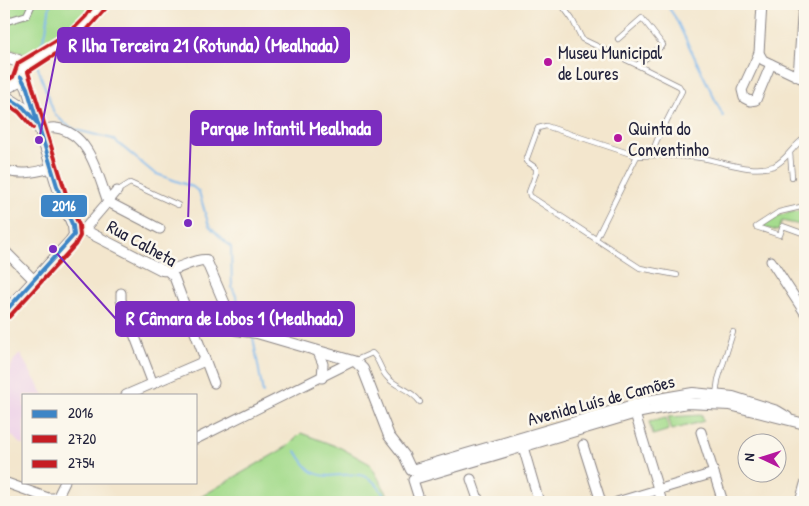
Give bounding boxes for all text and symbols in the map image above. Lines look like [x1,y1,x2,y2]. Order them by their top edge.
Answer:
callout: R Ilha Terceira 21 (Rotunda) (Mealhada) [58,28,349,62]
text: R Ilha Terceira 21 (Rotunda) (Mealhada) [69,32,339,58]
place label: Museu Municipal de Loures [558,40,662,86]
marker: Museu Municipal de Loures [542,56,554,68]
callout: Parque Infantil Mealhada [191,111,381,145]
text: Parque Infantil Mealhada [201,115,372,142]
place label: Quinta do Conventinho [628,116,709,162]
marker: Quinta do Conventinho [612,132,624,144]
line badge: 2016 [40,194,88,218]
text: 2016 [52,196,76,215]
street label: Rua Calheta [103,214,181,272]
callout: R Câmara de Lobos 1 (Mealhada) [116,302,354,336]
text: R Câmara de Lobos 1 (Mealhada) [126,305,344,331]
street label: Avenida Luís de Camões [525,368,677,432]
legend [22,394,198,484]
text: 2016 [68,402,93,423]
text: 2720 [68,428,96,449]
north arrow [736,434,786,484]
text: 2754 [68,452,95,473]
text: N [739,452,758,461]

